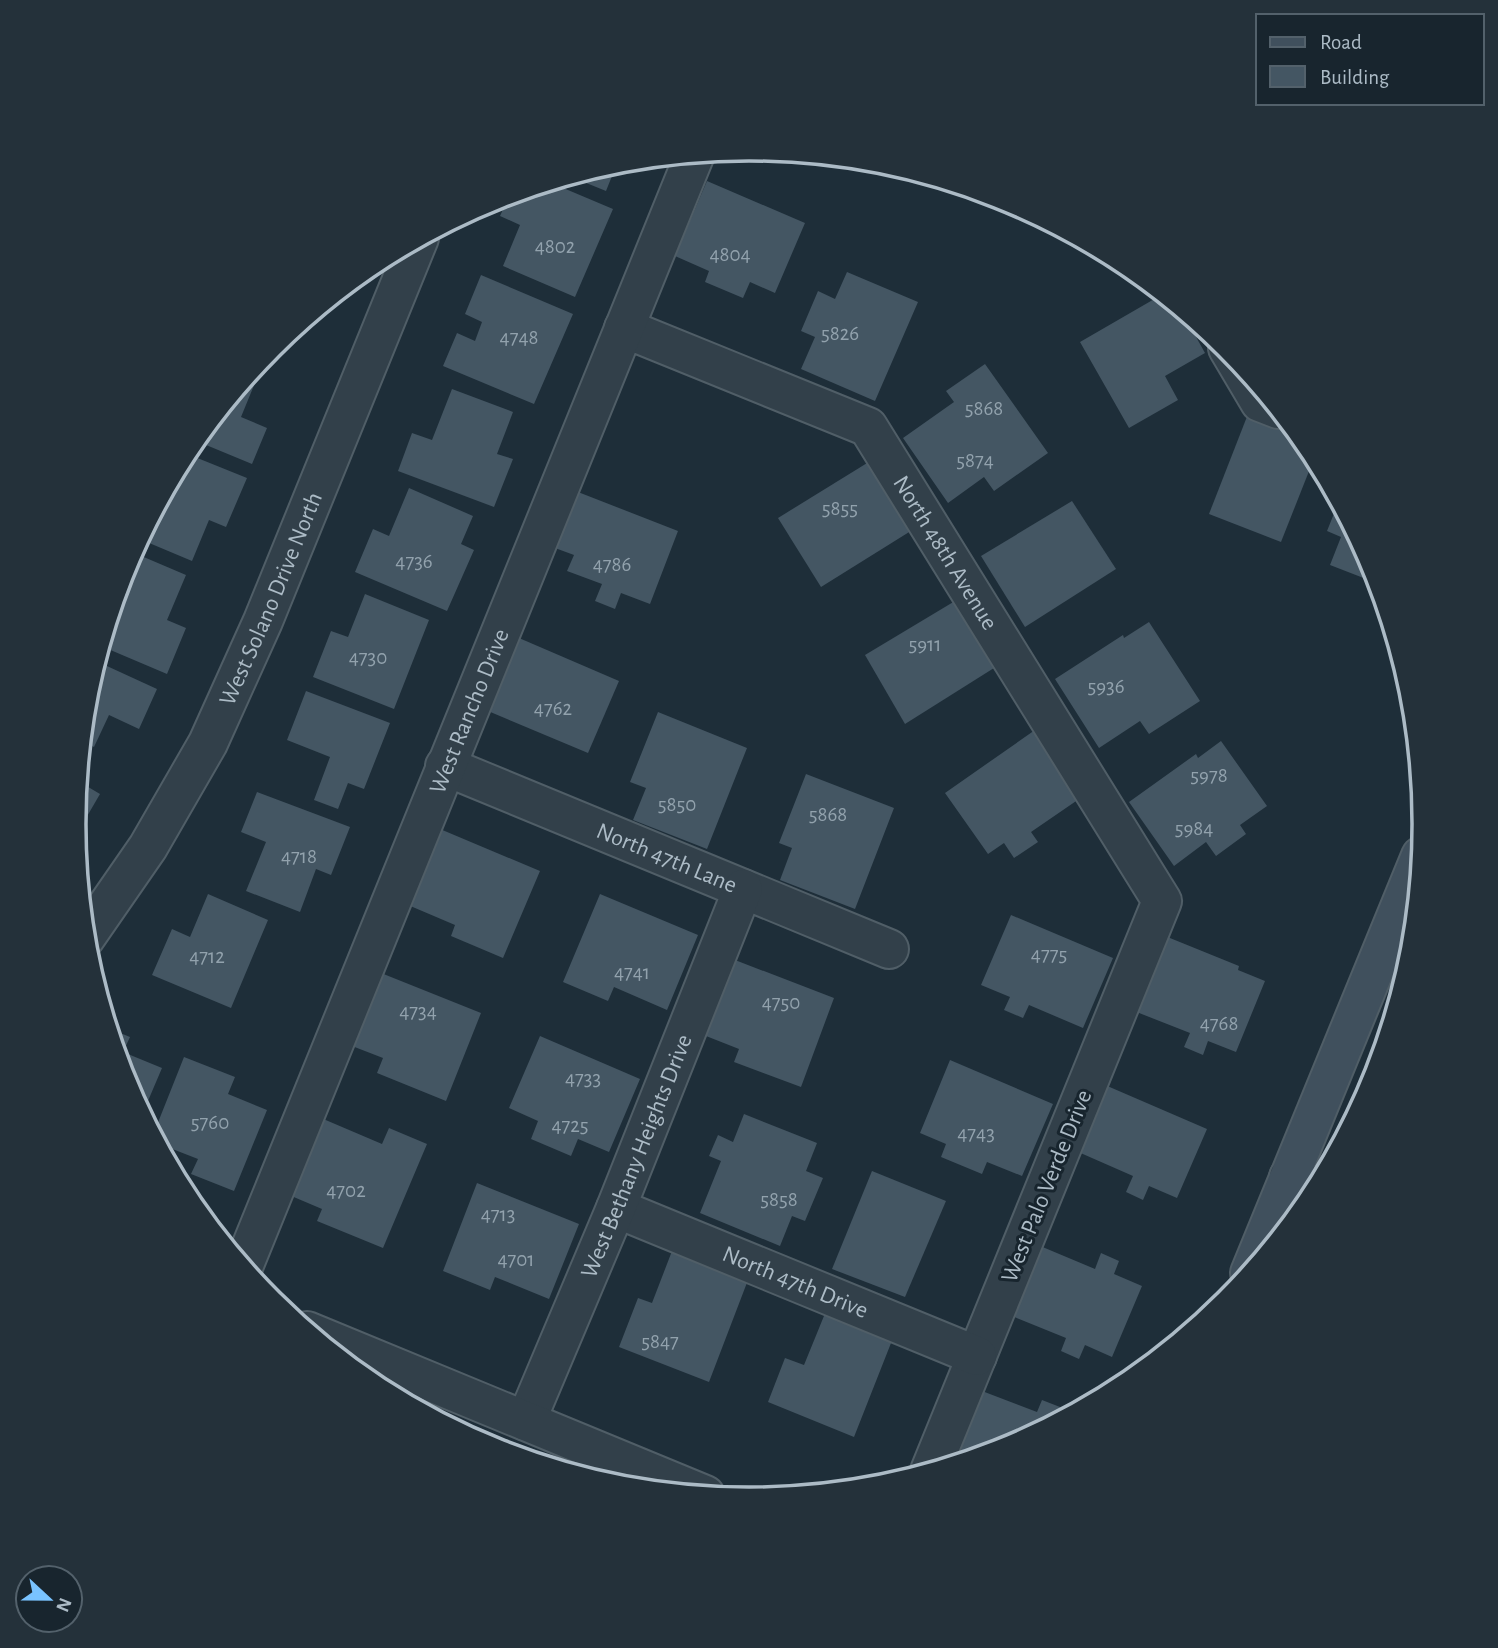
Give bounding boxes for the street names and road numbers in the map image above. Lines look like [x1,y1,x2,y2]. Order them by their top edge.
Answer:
street label: North 48th Avenue [888,472,1002,634]
street label: West Solano Drive North [216,489,327,709]
street label: West Rancho Drive [426,626,514,797]
street label: North 47th Lane [593,819,740,898]
street label: West Bethany Heights Drive [577,1031,697,1282]
street label: West Palo Verde Drive [997,1087,1096,1286]
street label: North 47th Drive [719,1242,871,1323]

